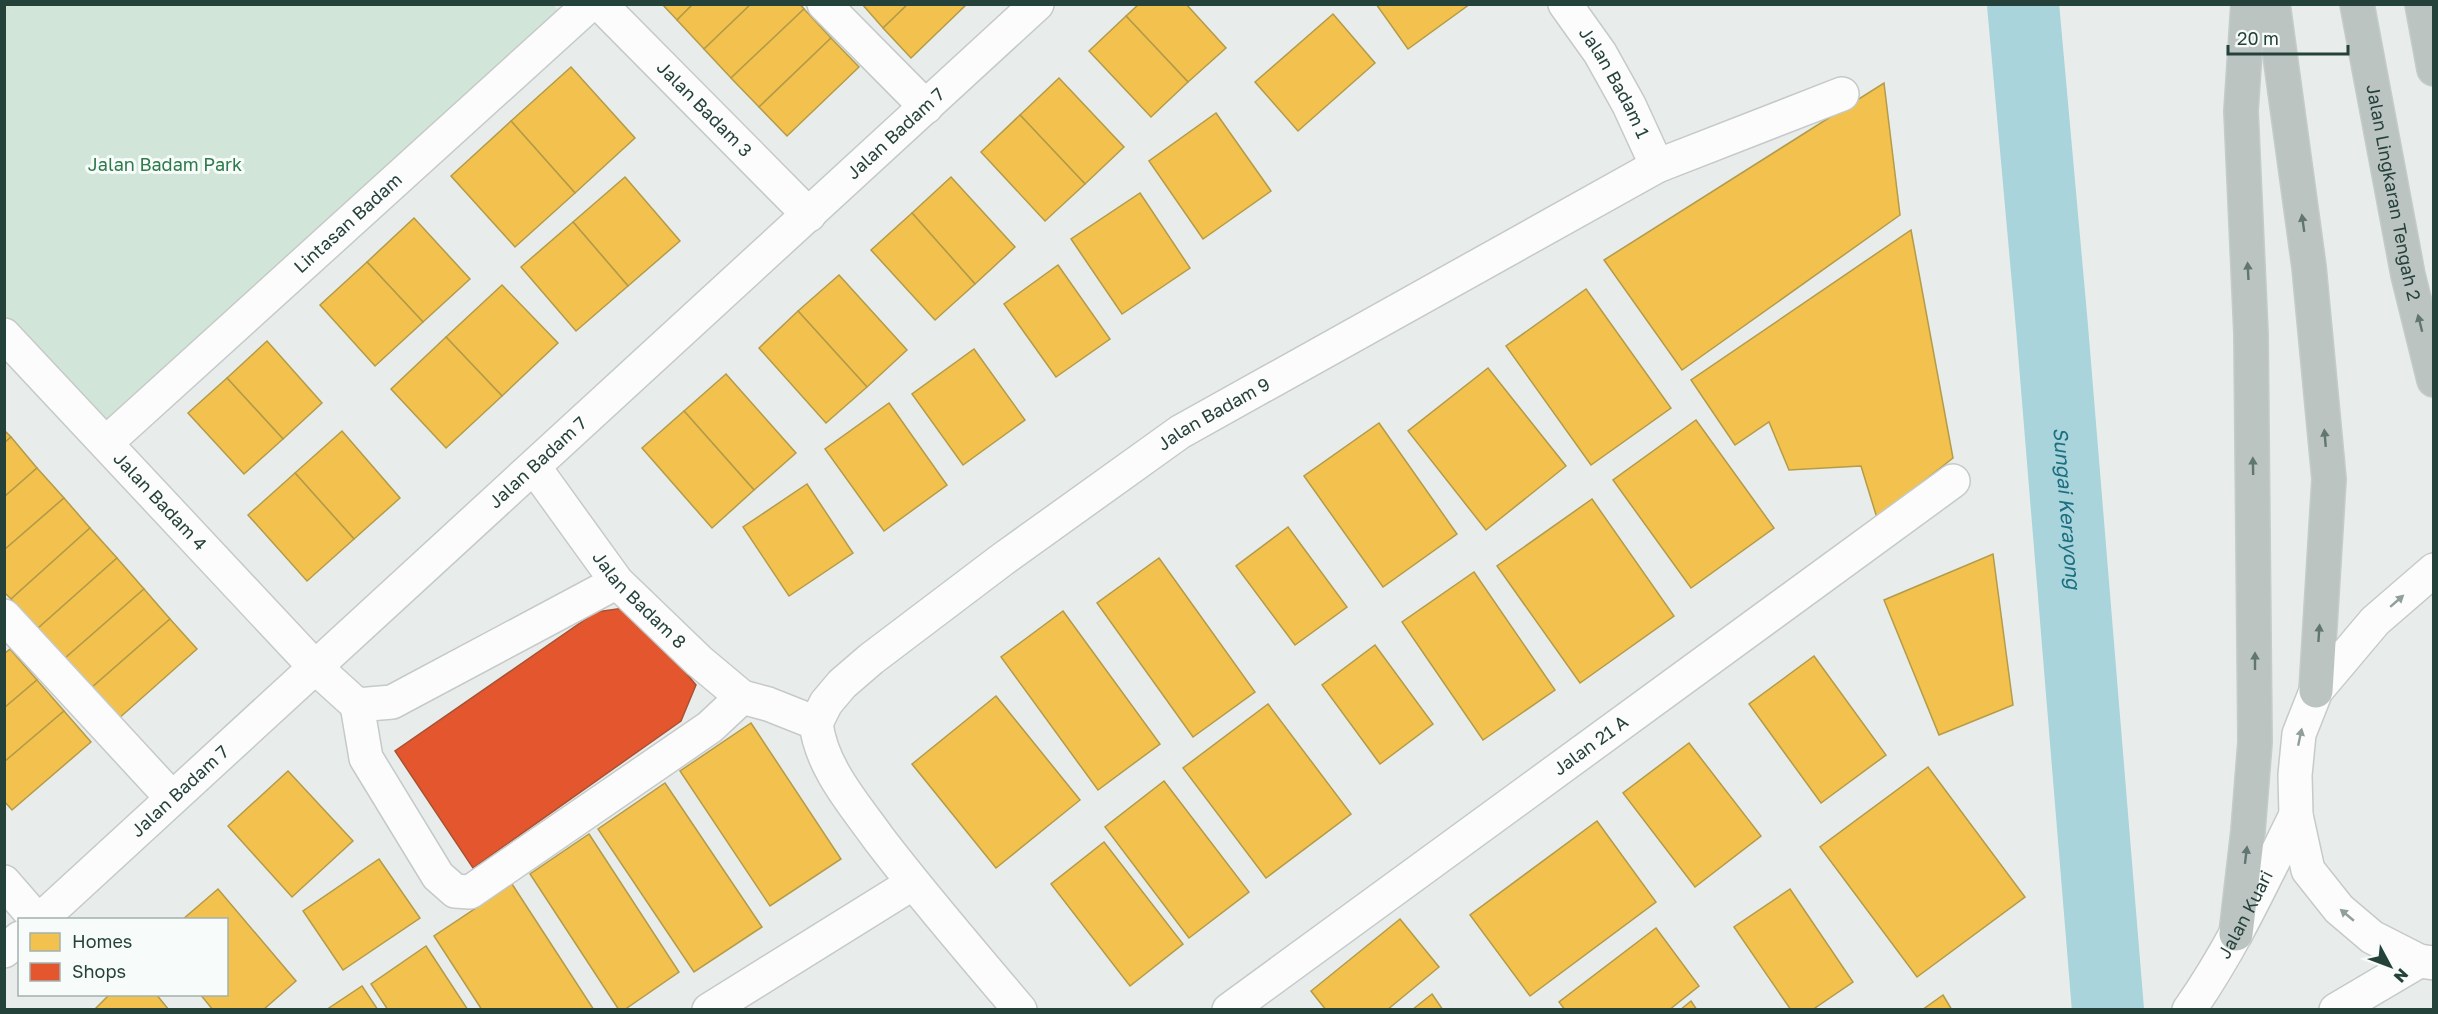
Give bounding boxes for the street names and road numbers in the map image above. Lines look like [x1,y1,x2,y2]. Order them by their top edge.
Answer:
street label: Jalan Badam 1 [1575,22,1655,142]
street label: Jalan Badam 3 [653,56,757,161]
street label: Jalan Lingkaran Tengah 2 [2362,82,2426,303]
street label: Jalan Badam 7 [841,83,949,184]
street label: Lintasan Badam [289,168,406,277]
street label: Jalan Badam 9 [1153,372,1273,455]
street label: Jalan Badam 7 [484,411,591,512]
street label: Jalan Badam 4 [109,447,212,554]
street label: Jalan Badam 8 [588,546,691,653]
street label: Jalan 21 A [1548,710,1632,780]
street label: Jalan Badam 7 [126,740,233,841]
street label: Jalan Kuari [2212,866,2277,962]

